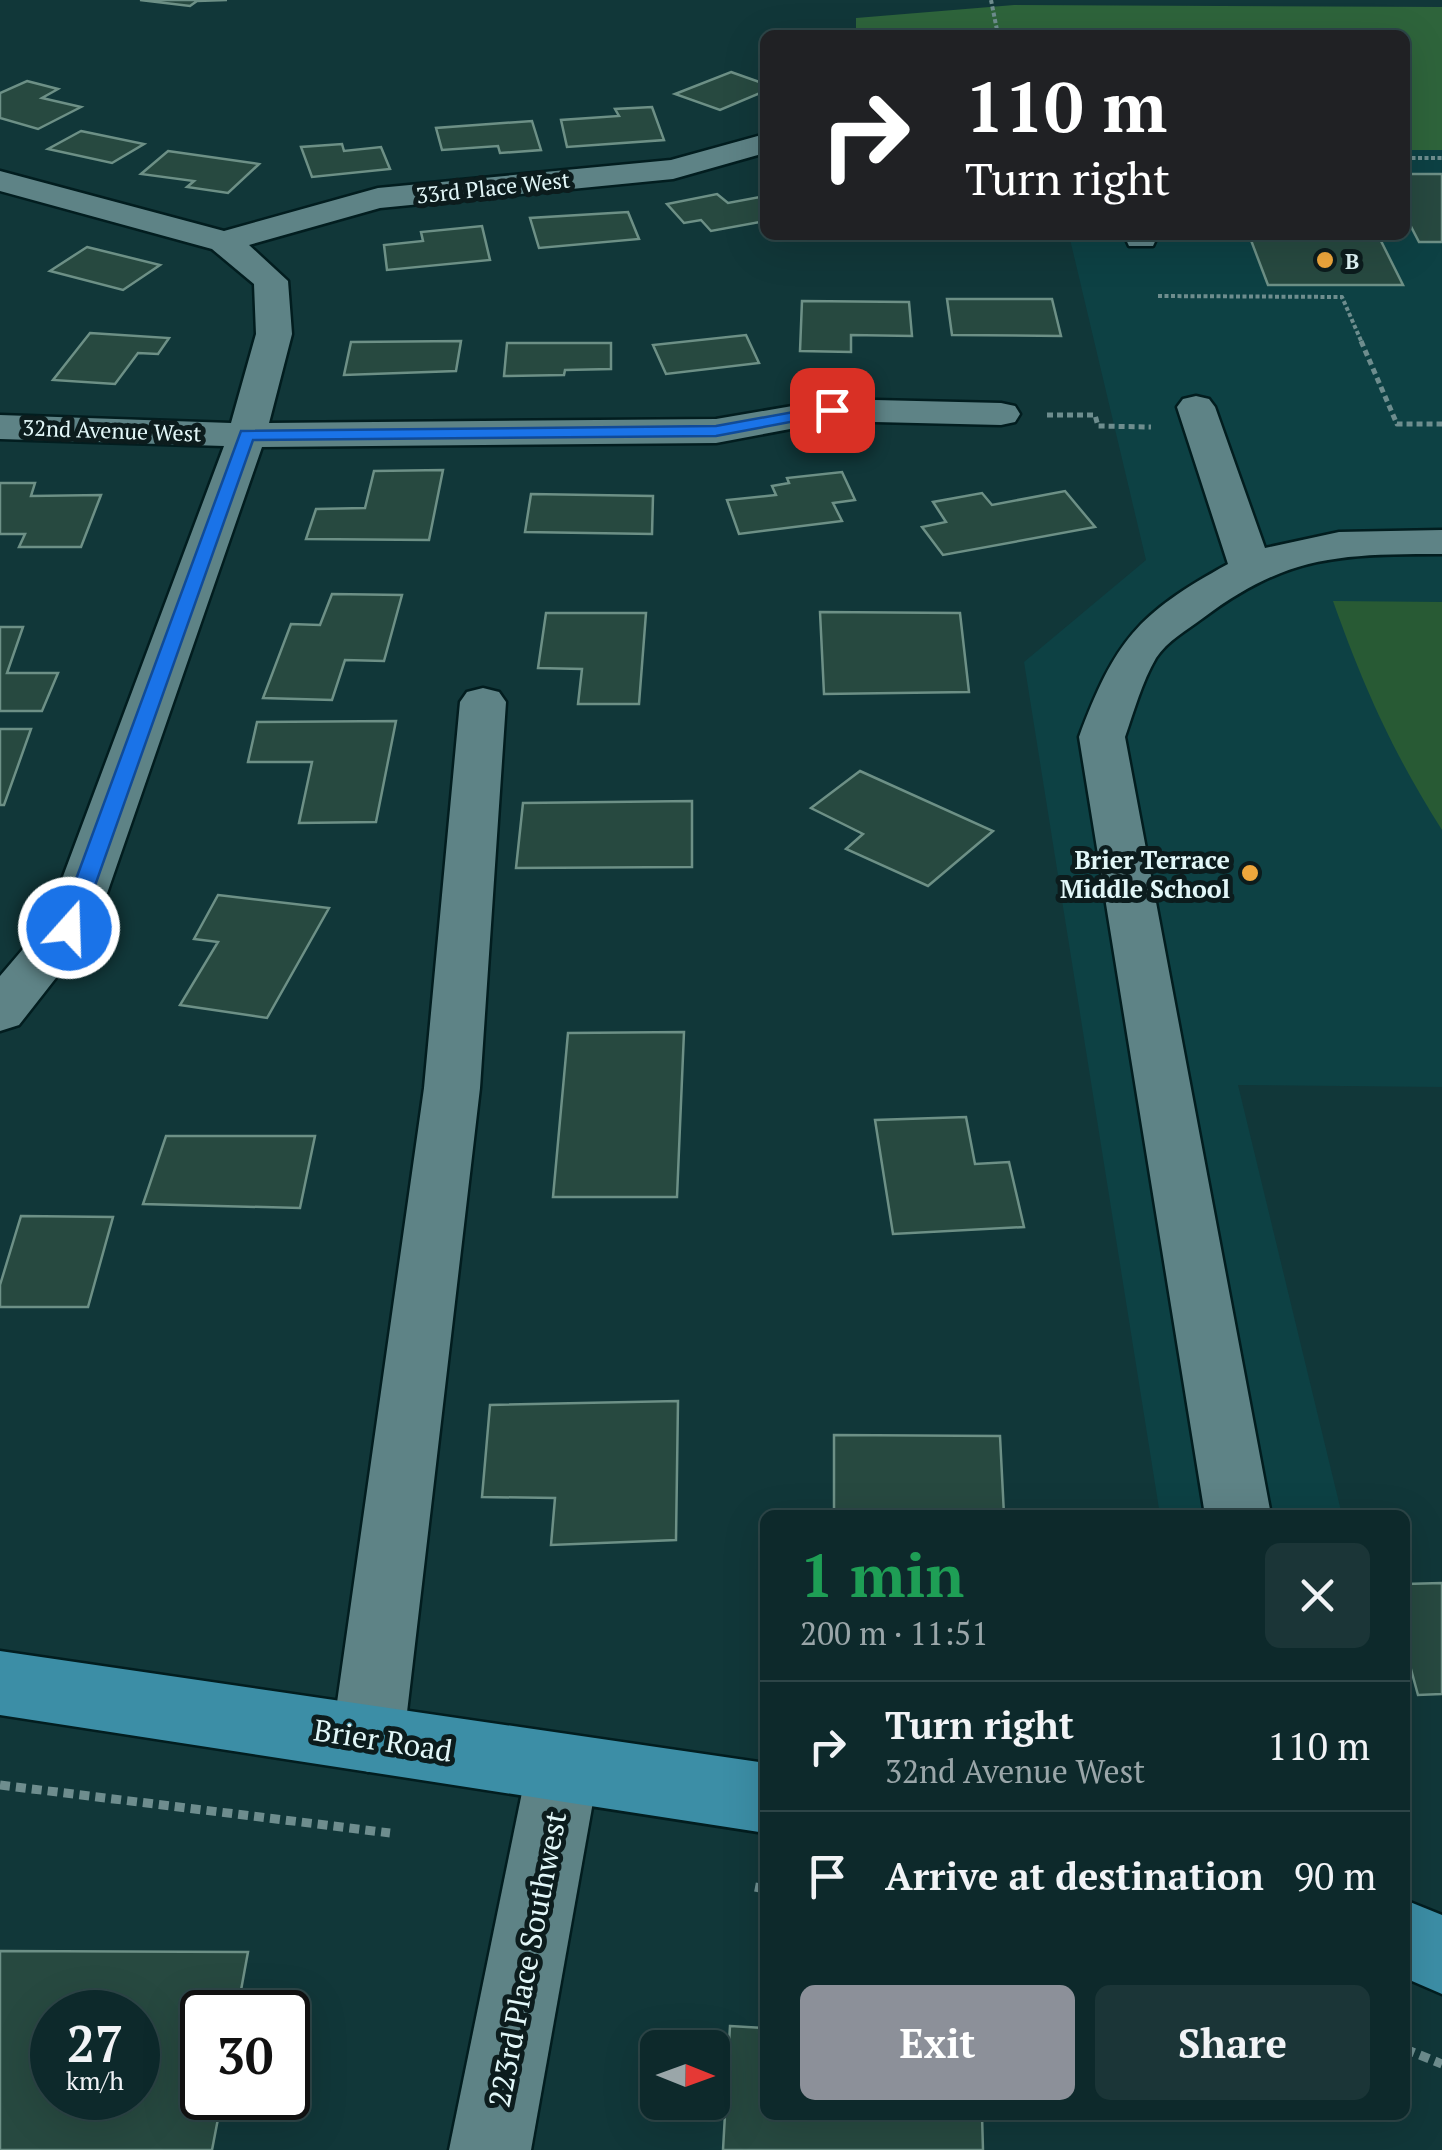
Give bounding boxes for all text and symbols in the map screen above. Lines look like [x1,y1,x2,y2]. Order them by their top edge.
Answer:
text: 110 m [965,59,1167,152]
icon: right [800,70,930,200]
text: Turn right [965,148,1170,208]
street label: 33rd Place West [415,165,571,209]
place label: B [1345,246,1359,275]
marker: B [1314,249,1336,271]
pin [790,368,875,453]
icon: arrive [805,383,860,438]
street label: 32nd Avenue West [22,412,202,448]
place label: Brier Terrace Middle School [1060,843,1230,905]
marker: Brier Terrace Middle School [1239,862,1261,884]
position arrow [17,876,121,980]
text: 1 min [800,1535,964,1614]
button: close [1265,1543,1370,1648]
text: 200 m · 11:51 [800,1612,988,1654]
text: Turn right [885,1700,1074,1750]
street label: Brier Road [311,1709,455,1771]
icon: right [800,1719,855,1774]
text: 110 m [1267,1721,1370,1771]
text: 32nd Avenue West [885,1750,1145,1792]
street label: 223rd Place Southwest [479,1808,575,2110]
icon: arrive [800,1849,855,1904]
text: Arrive at destination [885,1851,1264,1901]
text: 90 m [1294,1851,1376,1901]
button: Exit [800,1985,1075,2100]
button: Share [1095,1985,1370,2100]
speed limit sign: 30 [180,1990,310,2120]
text: 27 [67,2010,123,2076]
north arrow [640,2030,730,2120]
map controls [640,2030,730,2120]
text: km/h [66,2064,124,2097]

